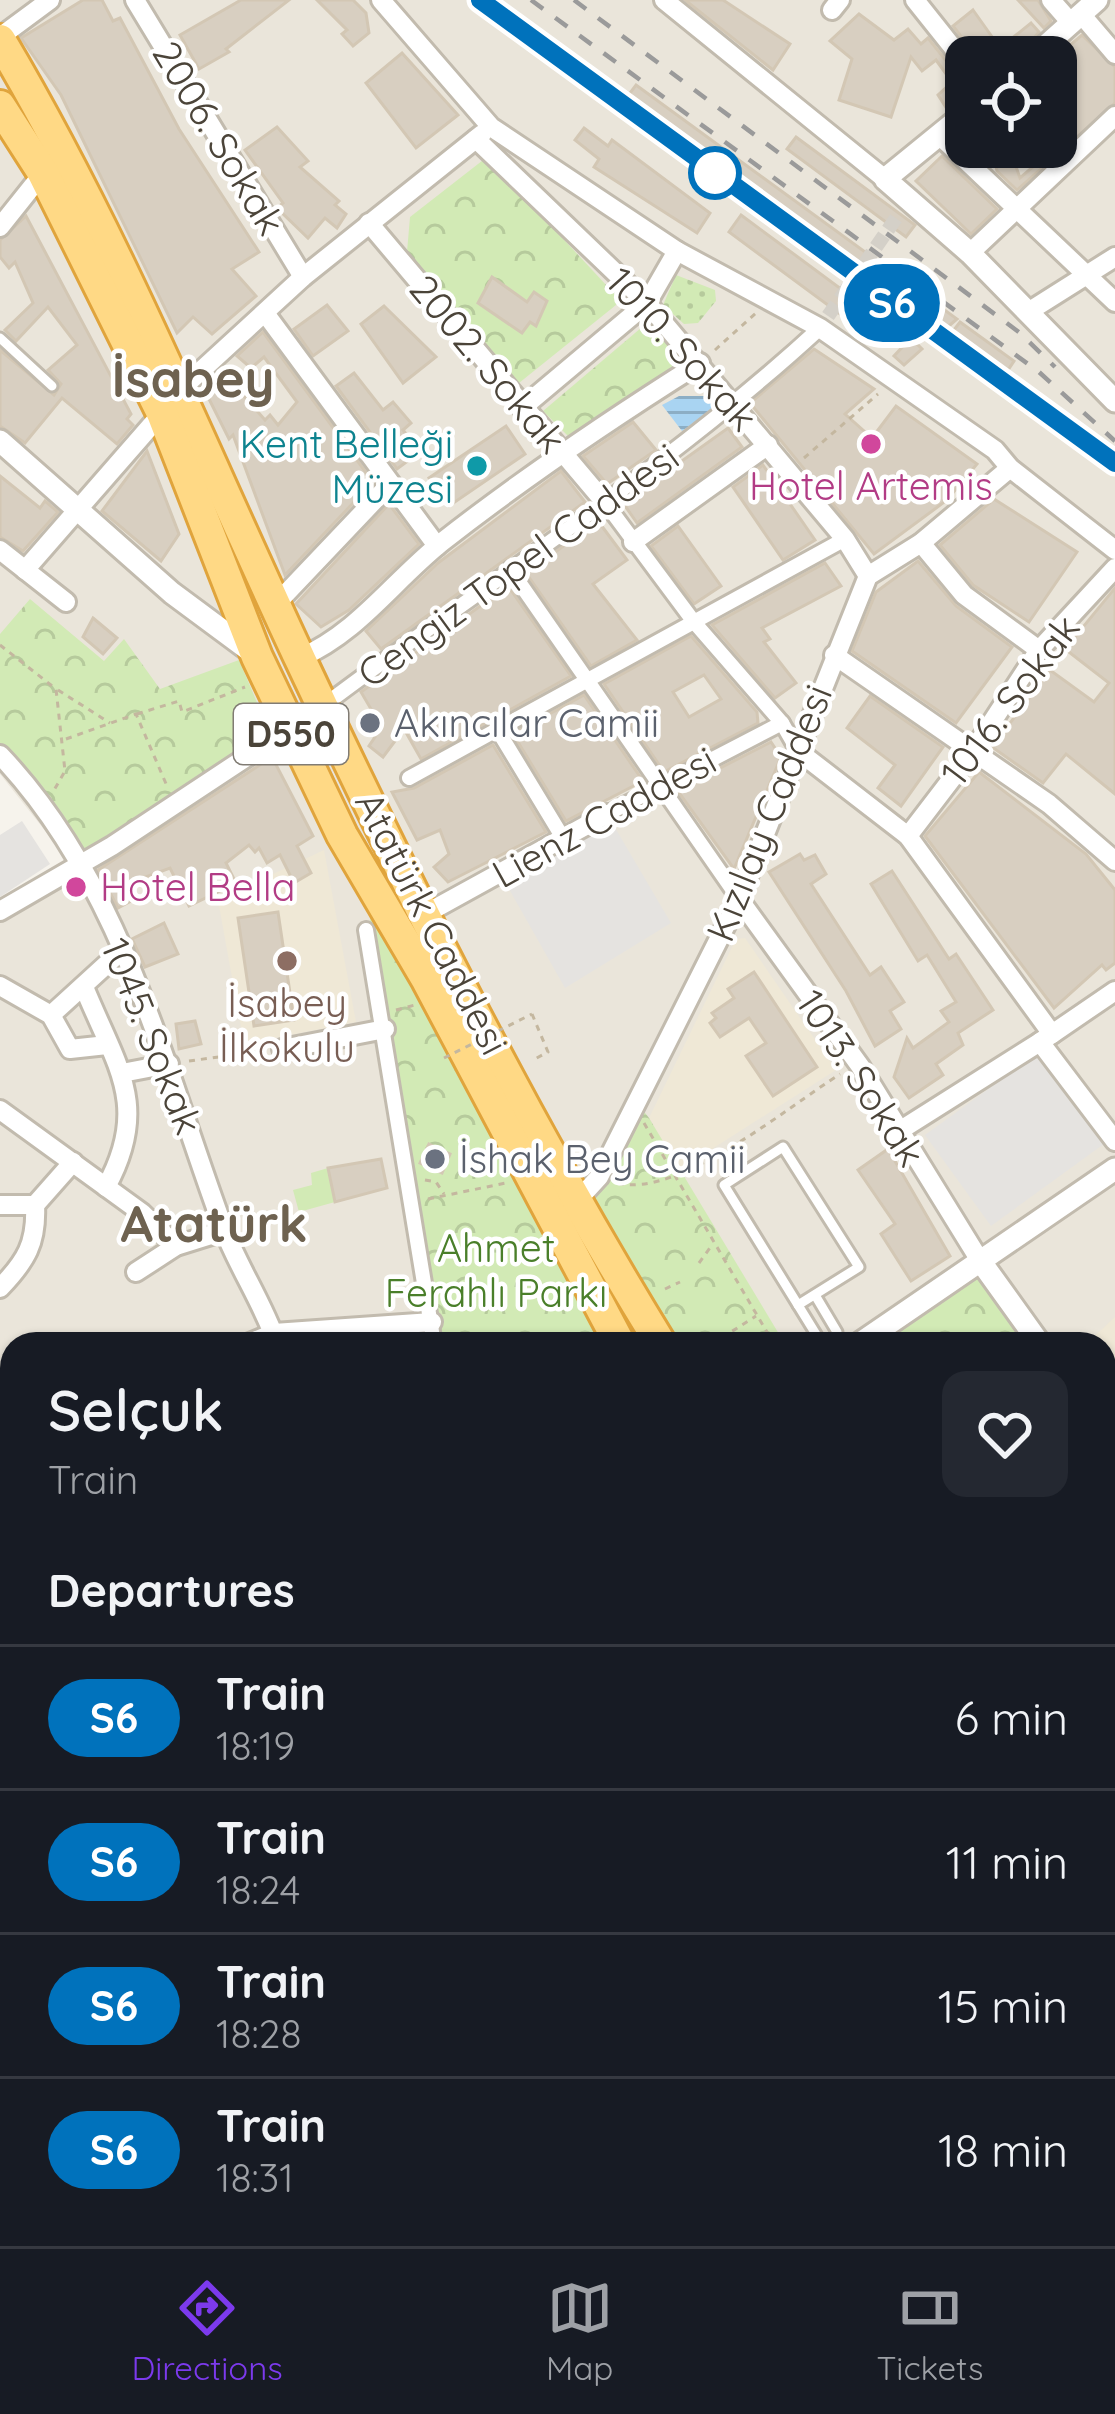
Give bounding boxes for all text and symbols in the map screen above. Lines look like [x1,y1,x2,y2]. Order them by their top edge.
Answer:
street label: 2006. Sokak [142,32,296,244]
map controls [945,36,1077,168]
button: locate [945,36,1077,168]
unlabelled marker [690,148,740,198]
street label: 1010. Sokak [596,257,769,441]
street label: 2002. Sokak [400,264,577,463]
line badge: S6 [838,264,946,342]
text: S6 [868,276,916,329]
district label: İsabey [112,346,274,410]
place label: Kent Belleği Müzesi [239,419,453,513]
marker: Hotel Artemis [858,431,884,457]
street label: Cengiz Topel Caddesi [348,432,688,698]
marker: Kent Belleği Müzesi [464,453,490,479]
place label: Hotel Artemis [749,461,993,510]
street label: 1016. Sokak [929,605,1090,795]
street label: Kızılay Caddesi [695,677,842,948]
place label: Akıncılar Camii [394,698,659,747]
road number: D550 [234,704,348,764]
marker: Akıncılar Camii [357,710,383,736]
street label: Lienz Caddesi [483,735,724,898]
street label: Atatürk Caddesi [345,783,520,1063]
place label: Hotel Bella [100,862,295,911]
marker: Hotel Bella [63,874,89,900]
street label: 1045. Sokak [91,931,214,1141]
marker: İsabey İlkokulu [274,948,300,974]
place label: İsabey İlkokulu [219,978,355,1072]
street label: 1013. Sokak [786,980,937,1175]
place label: İshak Bey Camii [459,1134,746,1183]
marker: İshak Bey Camii [422,1146,448,1172]
district label: Atatürk [120,1191,308,1255]
park label: Ahmet Ferahlı Parkı [385,1223,607,1317]
button: heart [942,1371,1068,1497]
text: Selçuk [48,1374,224,1445]
text: Train [48,1455,138,1504]
text: Departures [48,1562,295,1618]
text: Train [216,1665,326,1721]
text: 6 min [955,1690,1068,1746]
text: S6 [90,1691,138,1744]
text: 18:19 [216,1721,295,1770]
text: Train [216,1809,326,1865]
text: 11 min [946,1834,1068,1890]
text: S6 [90,1835,138,1888]
text: 18:24 [216,1865,300,1914]
text: Train [216,1953,326,2009]
text: 15 min [938,1978,1068,2034]
text: S6 [90,1979,138,2032]
text: 18:28 [216,2009,301,2058]
text: Train [216,2097,326,2153]
text: 18 min [938,2122,1068,2178]
text: S6 [90,2123,138,2176]
text: 18:31 [216,2153,294,2202]
tab: Directions [132,2275,283,2388]
tab: Map [546,2275,613,2388]
tab: Tickets [876,2275,983,2388]

